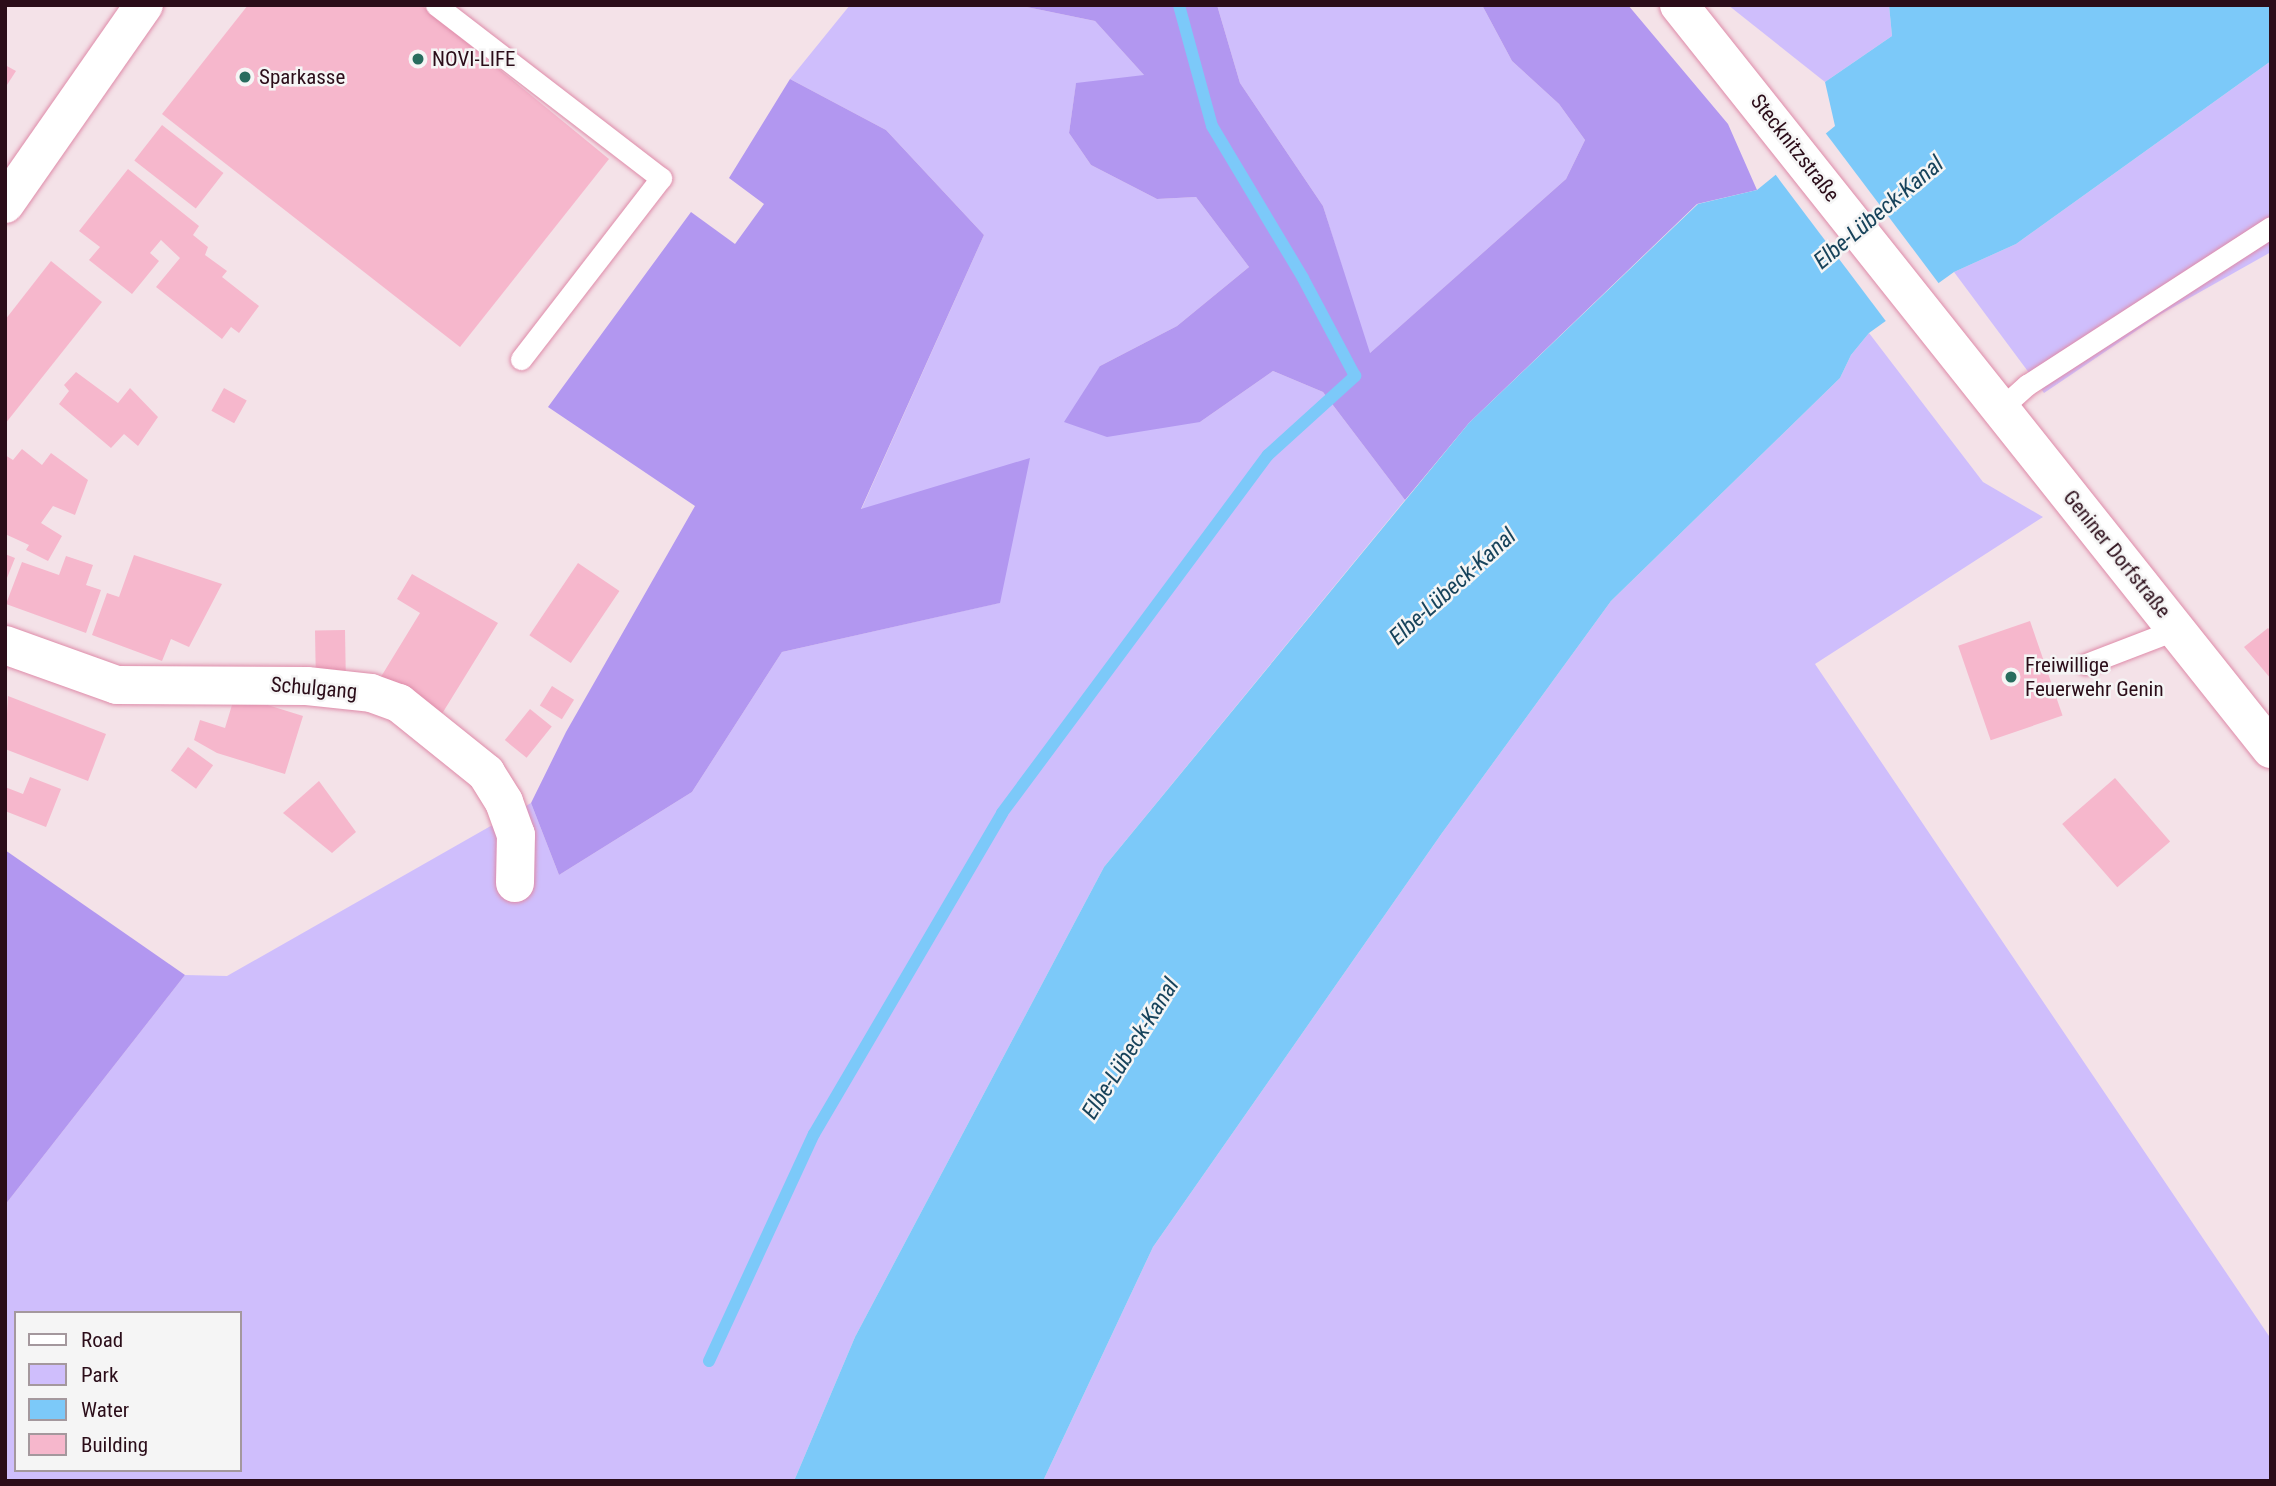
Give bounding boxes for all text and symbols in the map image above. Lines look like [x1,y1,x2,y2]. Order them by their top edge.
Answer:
place label: NOVI-LIFE [432,46,515,72]
marker: NOVI-LIFE [410,51,426,67]
place label: Sparkasse [259,64,345,90]
marker: Sparkasse [237,69,253,85]
street label: Stecknitzstraße [1745,89,1845,207]
water label: Elbe-Lübeck-Kanal [1808,151,1950,275]
street label: Geniner Dorfstraße [2058,485,2176,623]
water label: Elbe-Lübeck-Kanal [1384,523,1522,651]
place label: Freiwillige Feuerwehr Genin [2025,652,2164,702]
marker: Freiwillige Feuerwehr Genin [2003,669,2019,685]
street label: Schulgang [270,672,358,704]
water label: Elbe-Lübeck-Kanal [1077,973,1185,1125]
legend [14,1311,242,1472]
text: Road [81,1328,123,1352]
text: Park [81,1363,118,1387]
text: Water [81,1398,129,1422]
text: Building [81,1433,148,1457]

